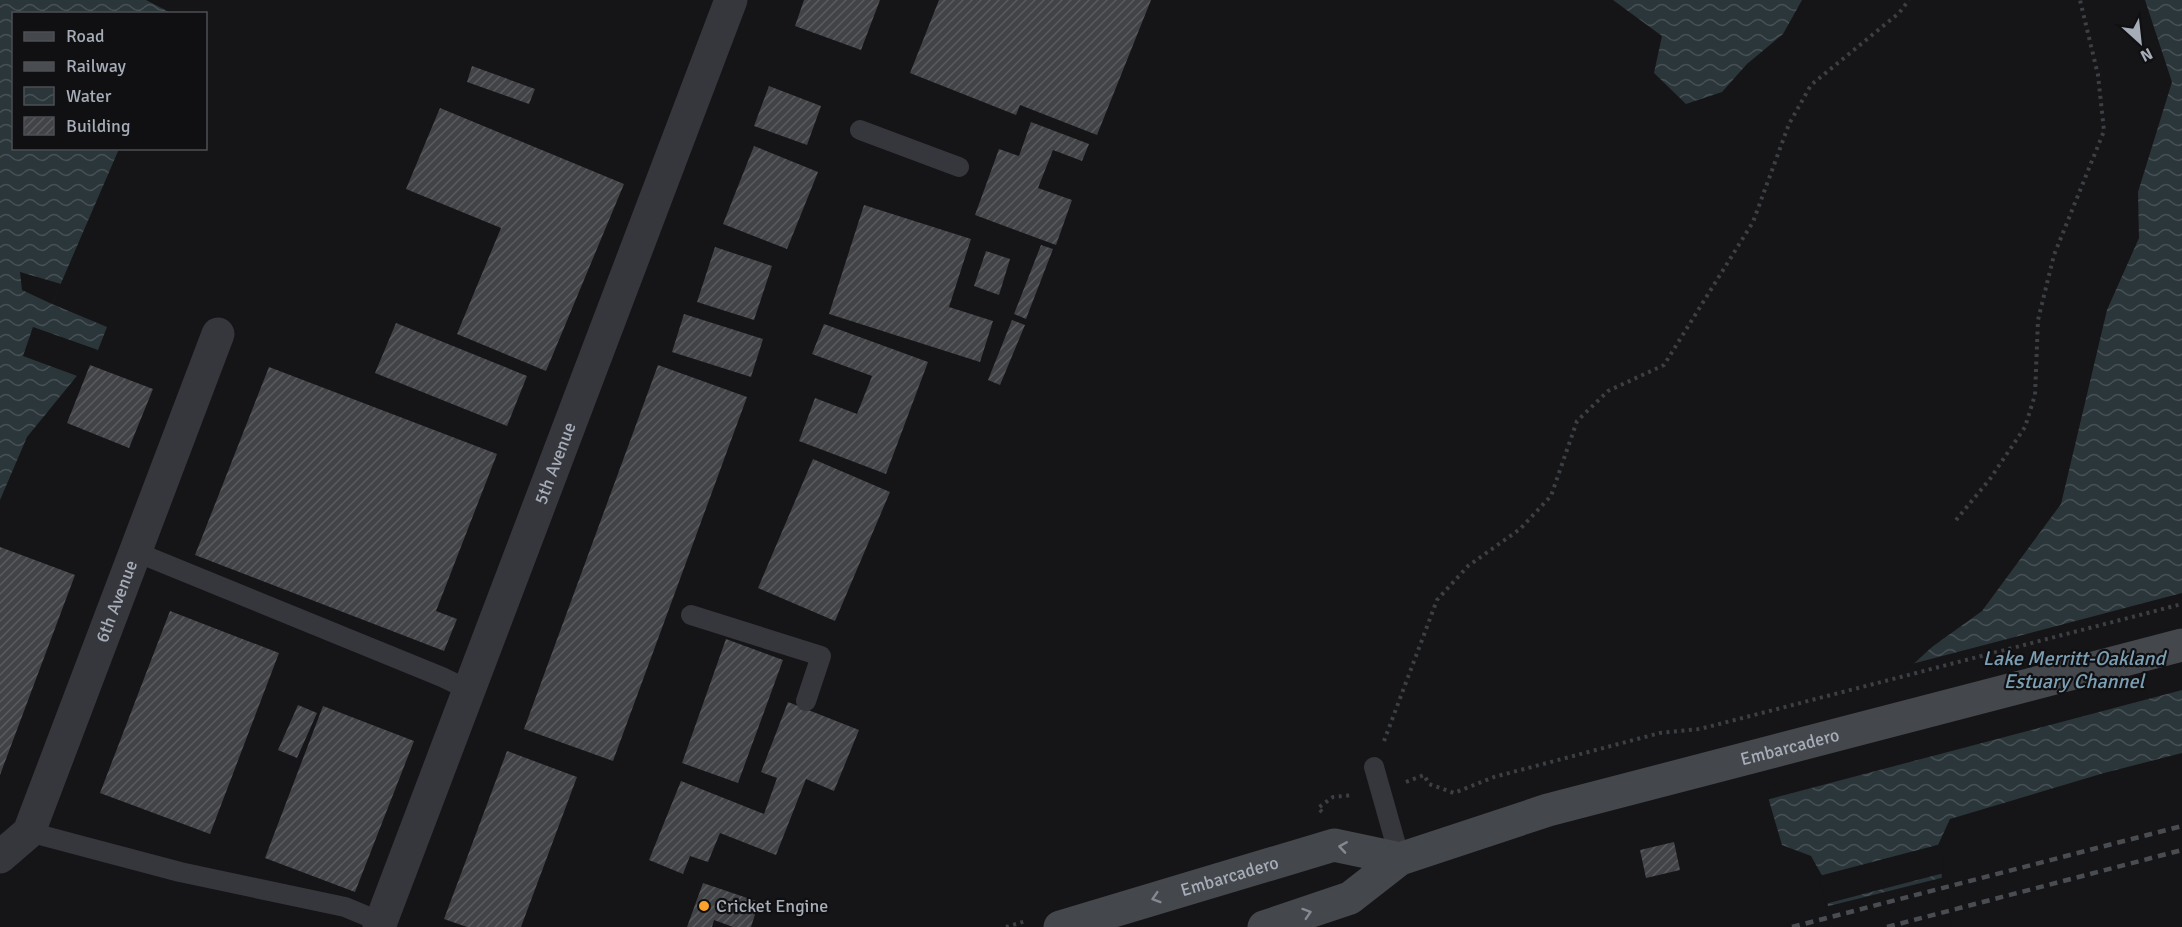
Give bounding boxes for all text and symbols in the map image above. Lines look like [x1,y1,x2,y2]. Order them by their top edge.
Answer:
legend [12,12,207,150]
north arrow [2110,12,2170,72]
text: Road [66,25,105,47]
text: N [2137,43,2156,66]
text: Railway [66,55,127,77]
text: Water [66,85,112,107]
text: Building [66,115,130,137]
street label: 5th Avenue [529,419,581,507]
street label: 6th Avenue [91,557,142,646]
water label: Lake Merritt-Oakland Estuary Channel [1983,646,2168,694]
street label: Embarcadero [1738,724,1842,770]
one-way arrow [1338,842,1347,854]
street label: Embarcadero [1178,851,1281,901]
one-way arrow [1151,891,1162,903]
place label: Cricket Engine [716,895,828,917]
marker: Cricket Engine [697,899,711,913]
one-way arrow [1301,907,1312,920]

